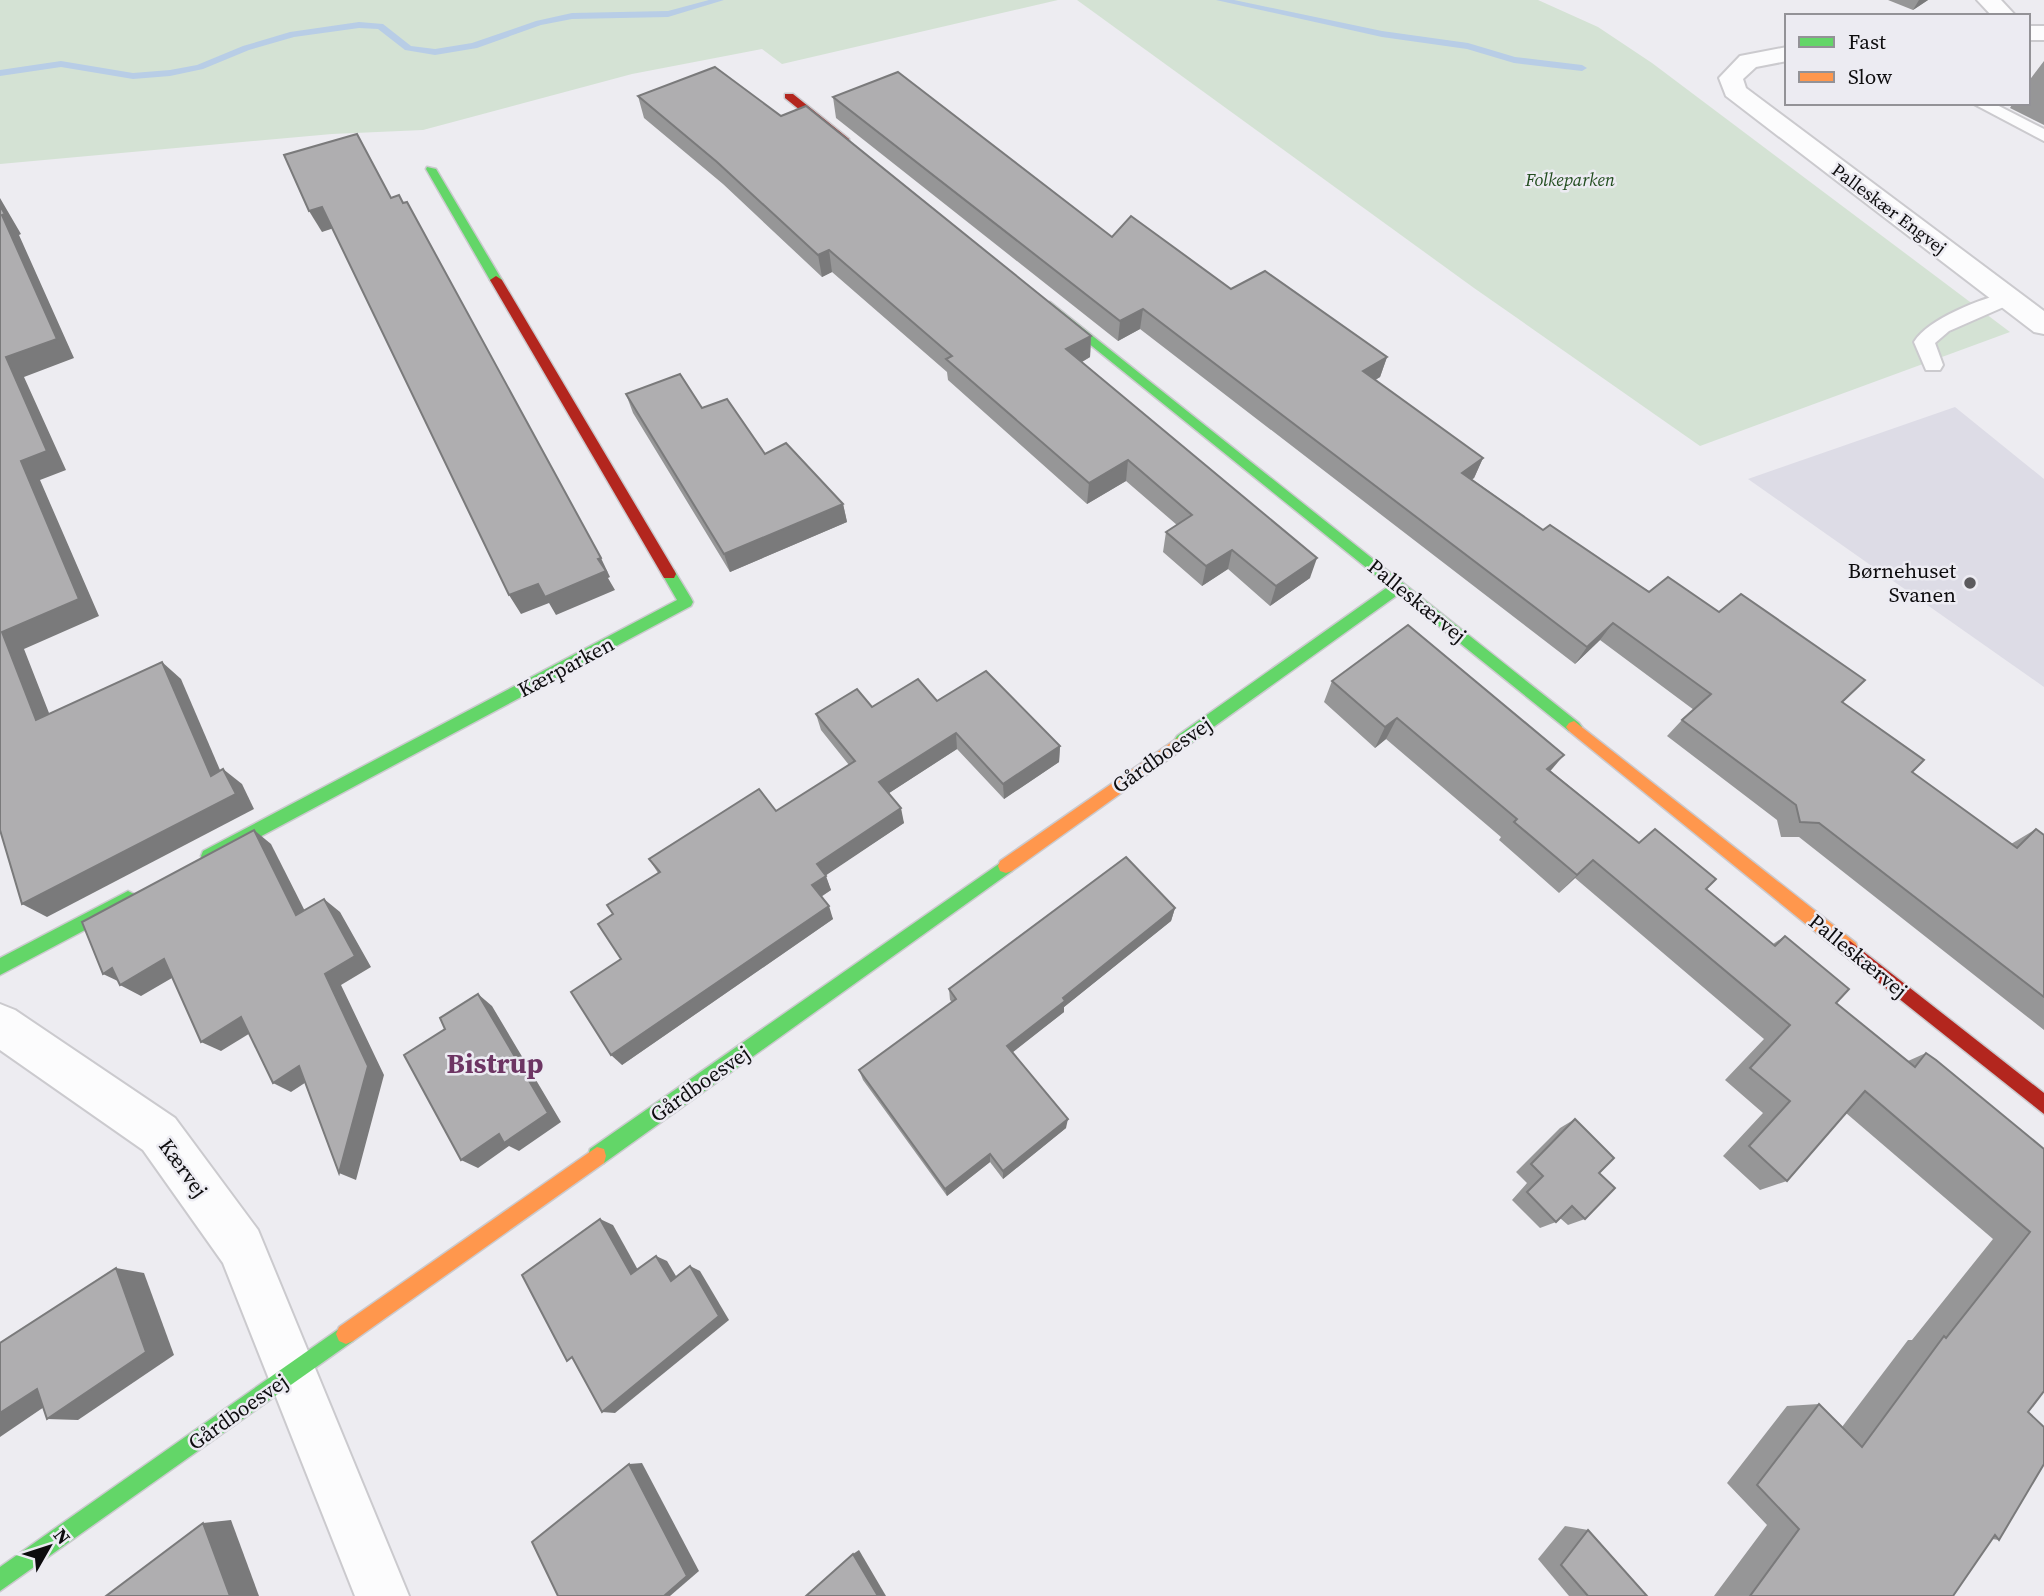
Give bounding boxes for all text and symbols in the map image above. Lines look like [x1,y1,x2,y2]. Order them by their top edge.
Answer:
legend [1785,14,2030,105]
text: Fast [1848,27,1886,56]
text: Slow [1848,62,1892,91]
street label: Palleskær Engvej [1827,157,1952,260]
park label: Folkeparken [1524,167,1615,192]
street label: Palleskærvej [1362,552,1473,649]
place label: Børnehuset Svanen [1848,556,1956,609]
marker: Børnehuset Svanen [1962,575,1978,591]
street label: Kærparken [513,629,619,704]
street label: Gårdboesvej [1106,710,1217,800]
street label: Palleskærvej [1803,907,1914,1004]
street label: Gårdboesvej [644,1039,755,1129]
district label: Bistrup [447,1044,543,1082]
street label: Kærvej [152,1132,215,1203]
street label: Gårdboesvej [182,1367,293,1457]
north arrow [14,1512,84,1582]
text: N [48,1523,77,1550]

